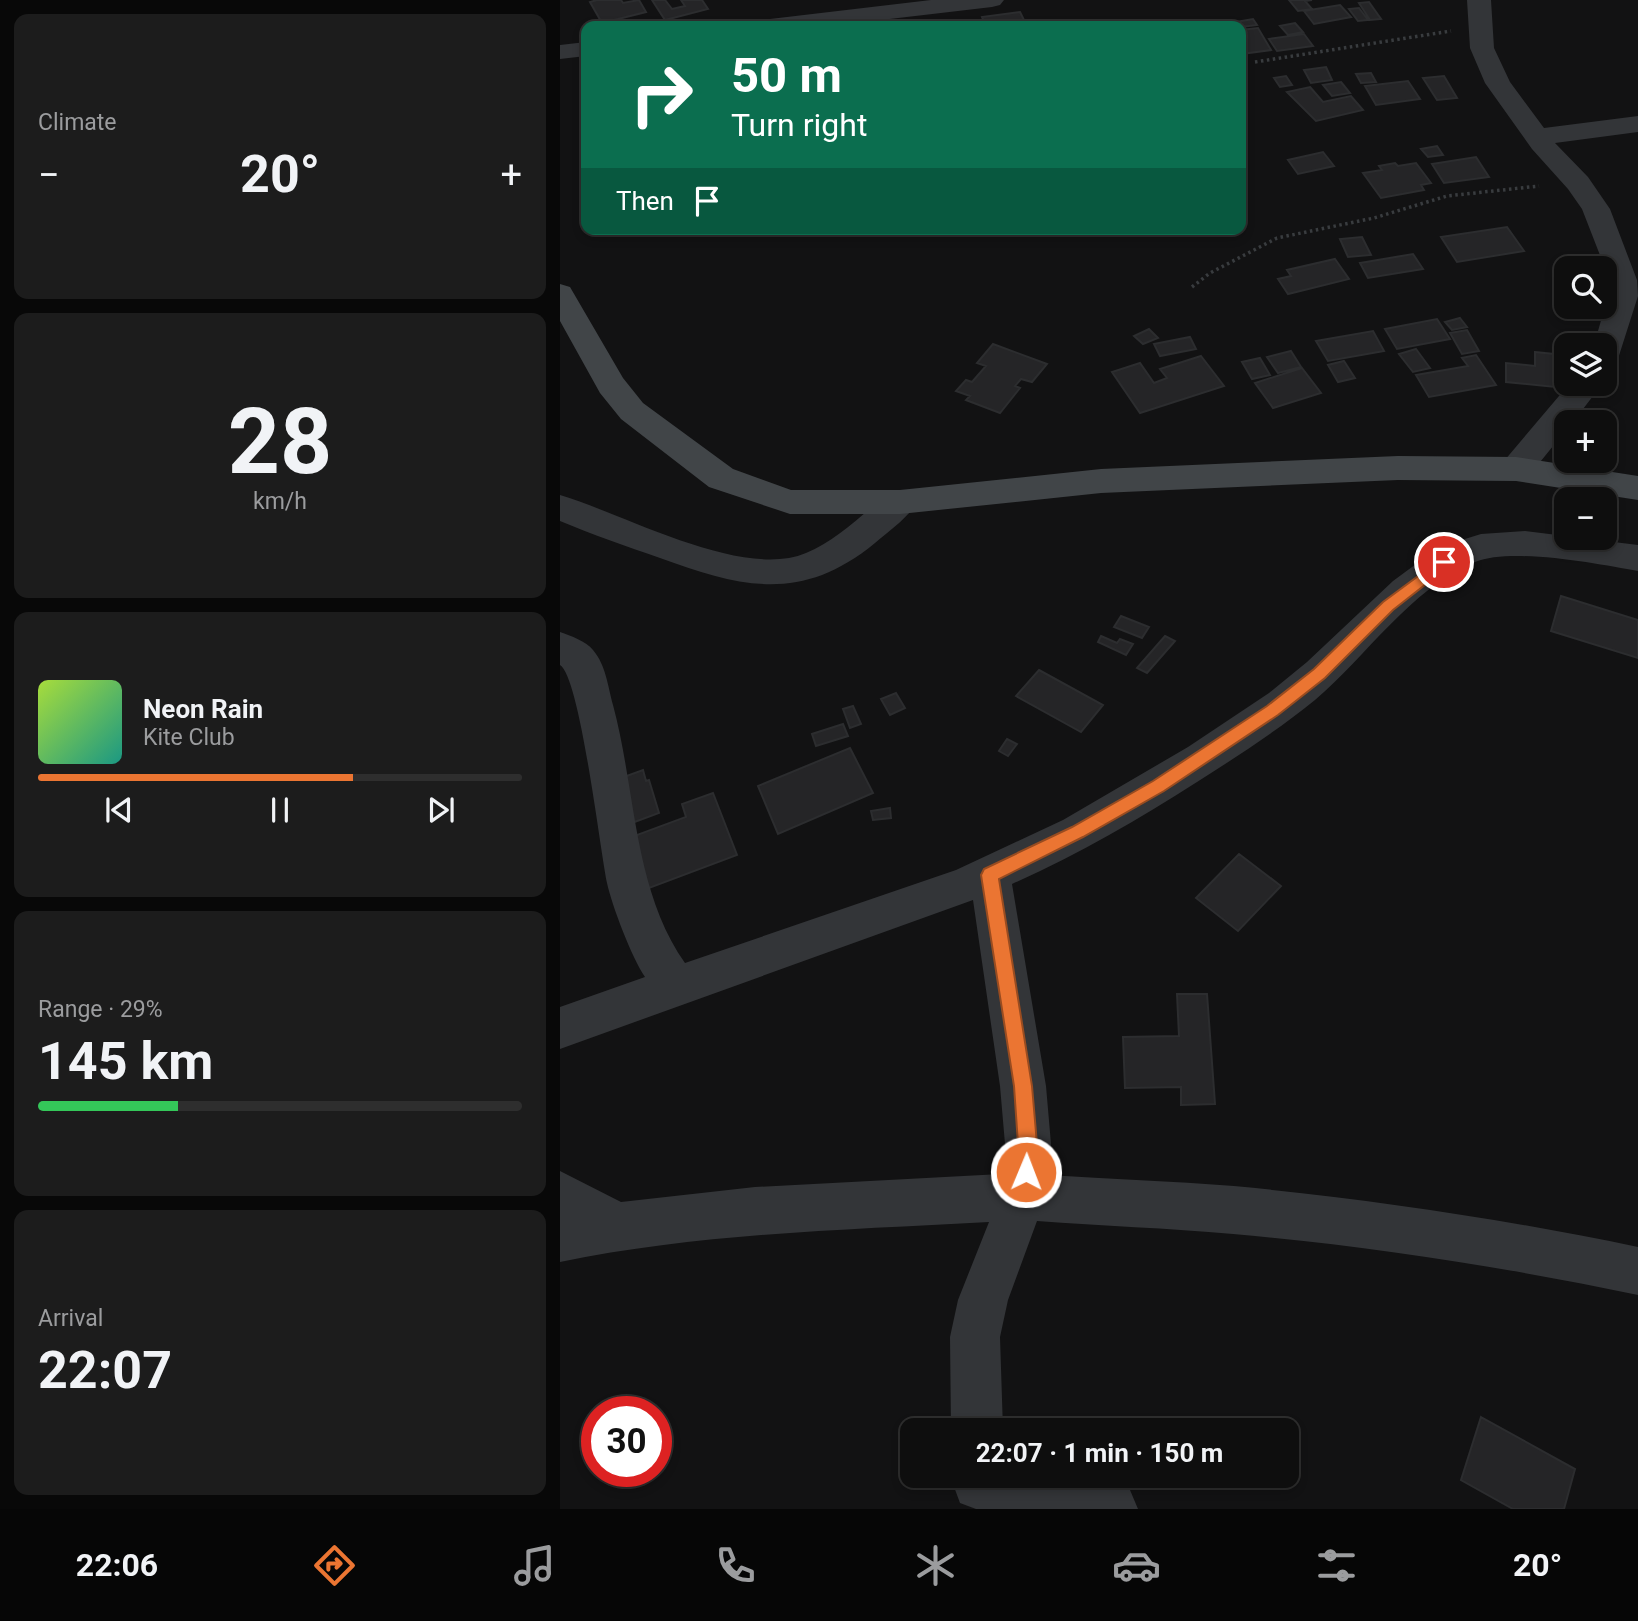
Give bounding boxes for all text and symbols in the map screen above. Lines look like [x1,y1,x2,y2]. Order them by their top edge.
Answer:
text: 50 m [731,47,842,104]
icon: right [616,49,707,140]
text: Turn right [731,106,867,144]
text: Climate [38,109,117,136]
text: 20° [240,144,320,205]
text: − [38,153,60,197]
text: + [500,153,522,197]
icon: arrive [688,182,726,220]
text: Then [616,186,674,216]
map controls [1554,256,1617,550]
button: search [1554,256,1617,319]
button: layers [1554,333,1617,396]
text: 28 [228,389,332,495]
button: + [1554,410,1617,473]
button: − [1554,487,1617,550]
text: km/h [253,488,307,515]
pin [1414,532,1474,592]
icon: arrive [1425,543,1463,581]
text: Neon Rain [143,694,263,724]
text: Kite Club [143,724,235,751]
icon: previous [100,791,138,829]
icon: pause [261,791,299,829]
icon: next [422,791,460,829]
text: Range · 29% [38,996,163,1023]
text: 145 km [38,1031,213,1092]
position arrow [989,1135,1063,1209]
text: Arrival [38,1305,103,1332]
text: 22:07 [38,1340,172,1401]
speed limit sign: 30 [581,1396,672,1487]
text: 22:07 · 1 min · 150 m [976,1438,1223,1468]
icon: directions [310,1541,359,1590]
icon: music [510,1541,559,1590]
icon: phone [711,1541,760,1590]
icon: climate [911,1541,960,1590]
icon: car [1112,1541,1161,1590]
icon: filters [1312,1541,1361,1590]
text: 22:06 [76,1546,158,1584]
text: 20° [1513,1546,1562,1584]

